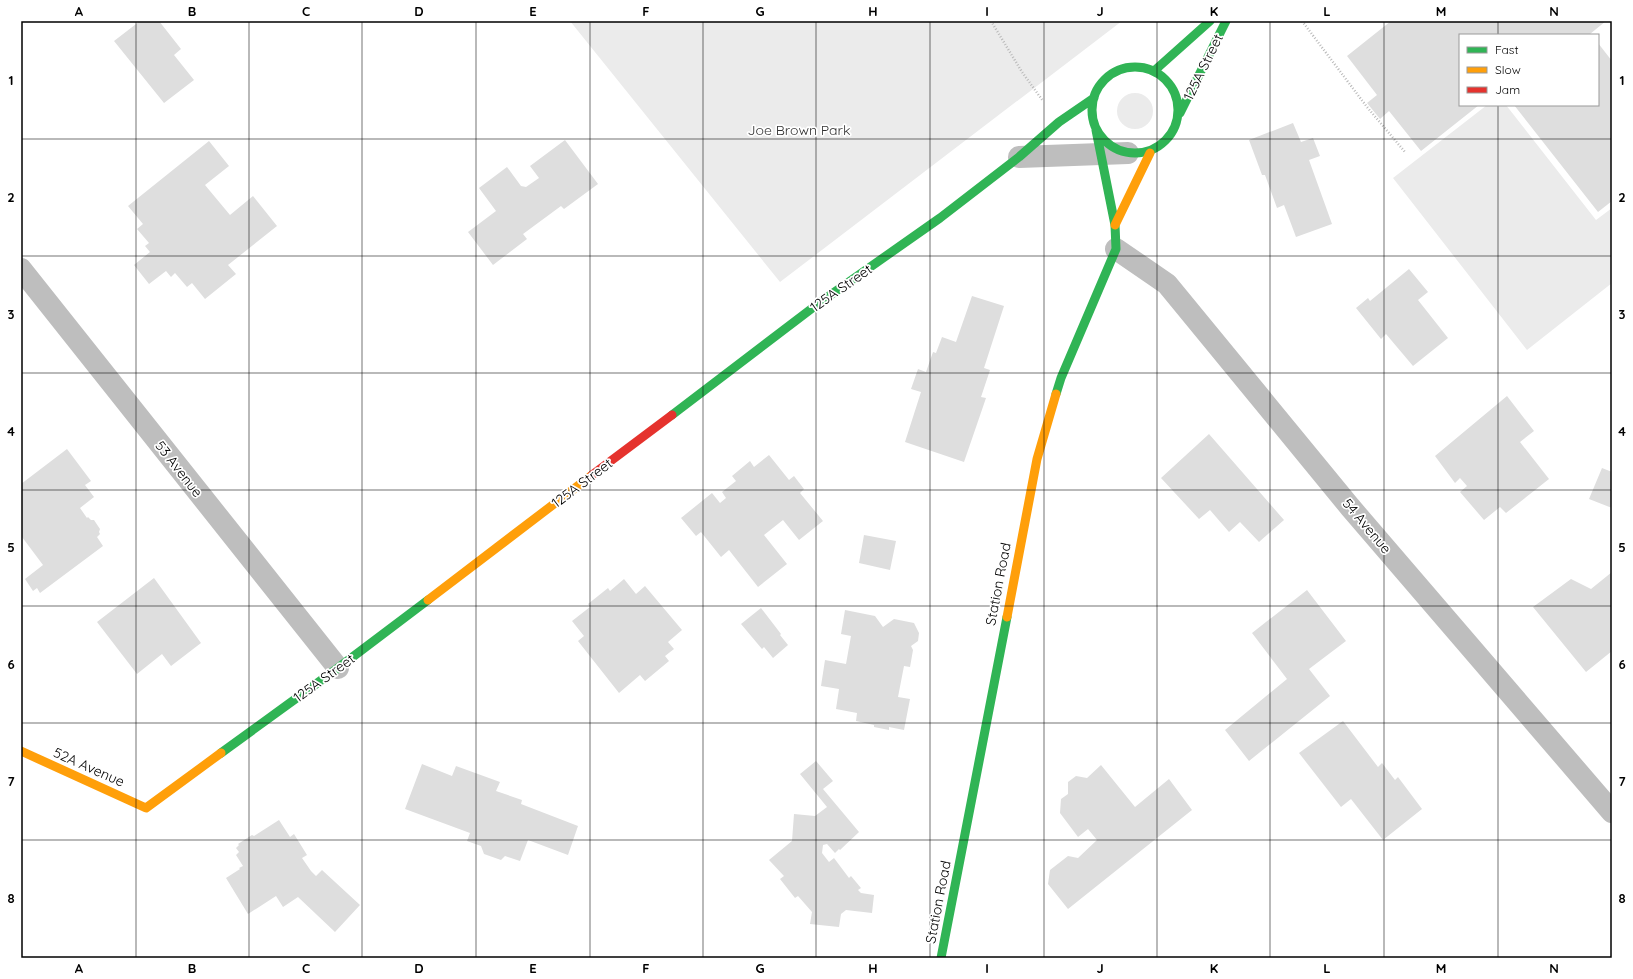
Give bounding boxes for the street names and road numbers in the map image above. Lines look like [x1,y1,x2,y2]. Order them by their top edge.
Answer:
street label: 125A Street [1179,31,1227,103]
street label: 125A Street [806,260,876,316]
street label: 53 Avenue [151,437,207,501]
street label: 125A Street [548,454,616,512]
street label: 54 Avenue [1339,495,1395,557]
street label: Station Road [981,541,1015,627]
street label: 125A Street [290,649,358,706]
street label: 52A Avenue [51,743,128,791]
street label: Station Road [921,859,955,945]

